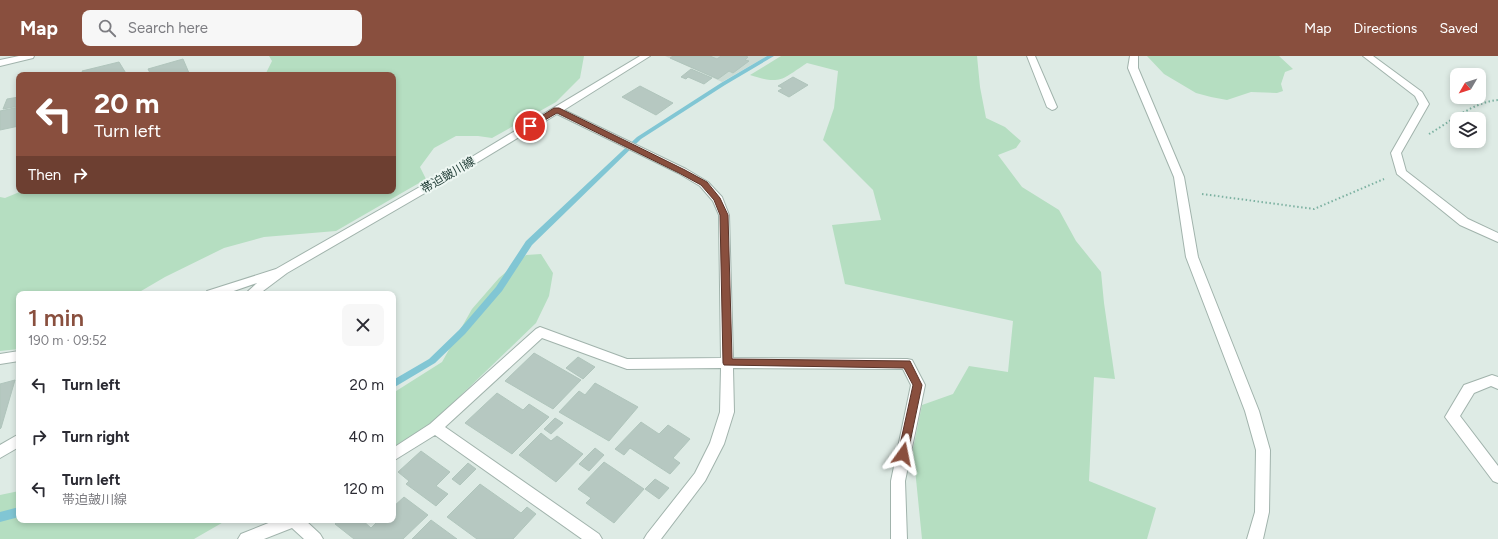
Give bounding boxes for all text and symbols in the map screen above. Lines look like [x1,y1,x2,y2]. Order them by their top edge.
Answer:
search box [82,10,362,46]
text: Map [20,17,58,40]
icon: search [96,17,118,39]
text: Search here [128,19,208,37]
text: Map [1304,20,1332,37]
text: Directions [1354,20,1417,37]
text: Saved [1439,20,1478,37]
north arrow [1450,68,1486,104]
map controls [1450,68,1486,148]
text: 20 m [94,86,159,120]
icon: left [28,88,80,140]
pin [513,109,547,143]
button: layers [1450,112,1486,148]
icon: arrive [519,115,541,137]
text: Turn left [94,120,161,142]
street label: 帯迫皷川線 [419,154,477,196]
icon: right [69,164,91,186]
text: Then [28,166,61,184]
text: 1 min [28,303,84,332]
button: close [342,304,384,346]
text: 190 m · 09:52 [28,333,107,348]
icon: left [28,374,50,396]
text: Turn left [62,376,120,394]
text: 20 m [350,376,384,394]
icon: right [28,426,50,448]
text: Turn right [62,428,130,446]
text: 40 m [349,428,384,446]
position arrow [882,433,924,475]
text: Turn left [62,471,120,489]
icon: left [28,478,50,500]
text: 120 m [343,480,384,498]
text: 帯迫皷川線 [62,492,127,507]

